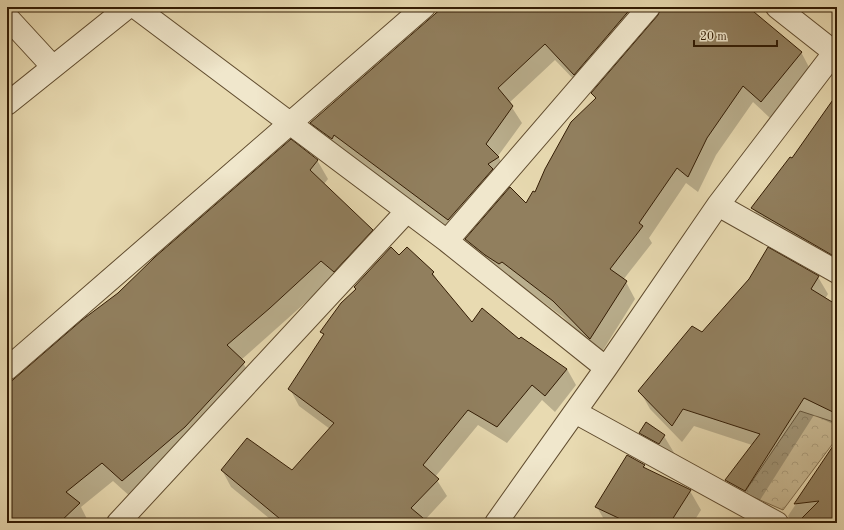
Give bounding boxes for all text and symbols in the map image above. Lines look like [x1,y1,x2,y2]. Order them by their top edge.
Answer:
scale bar [694,22,777,48]
text: 20 m [700,31,727,43]

